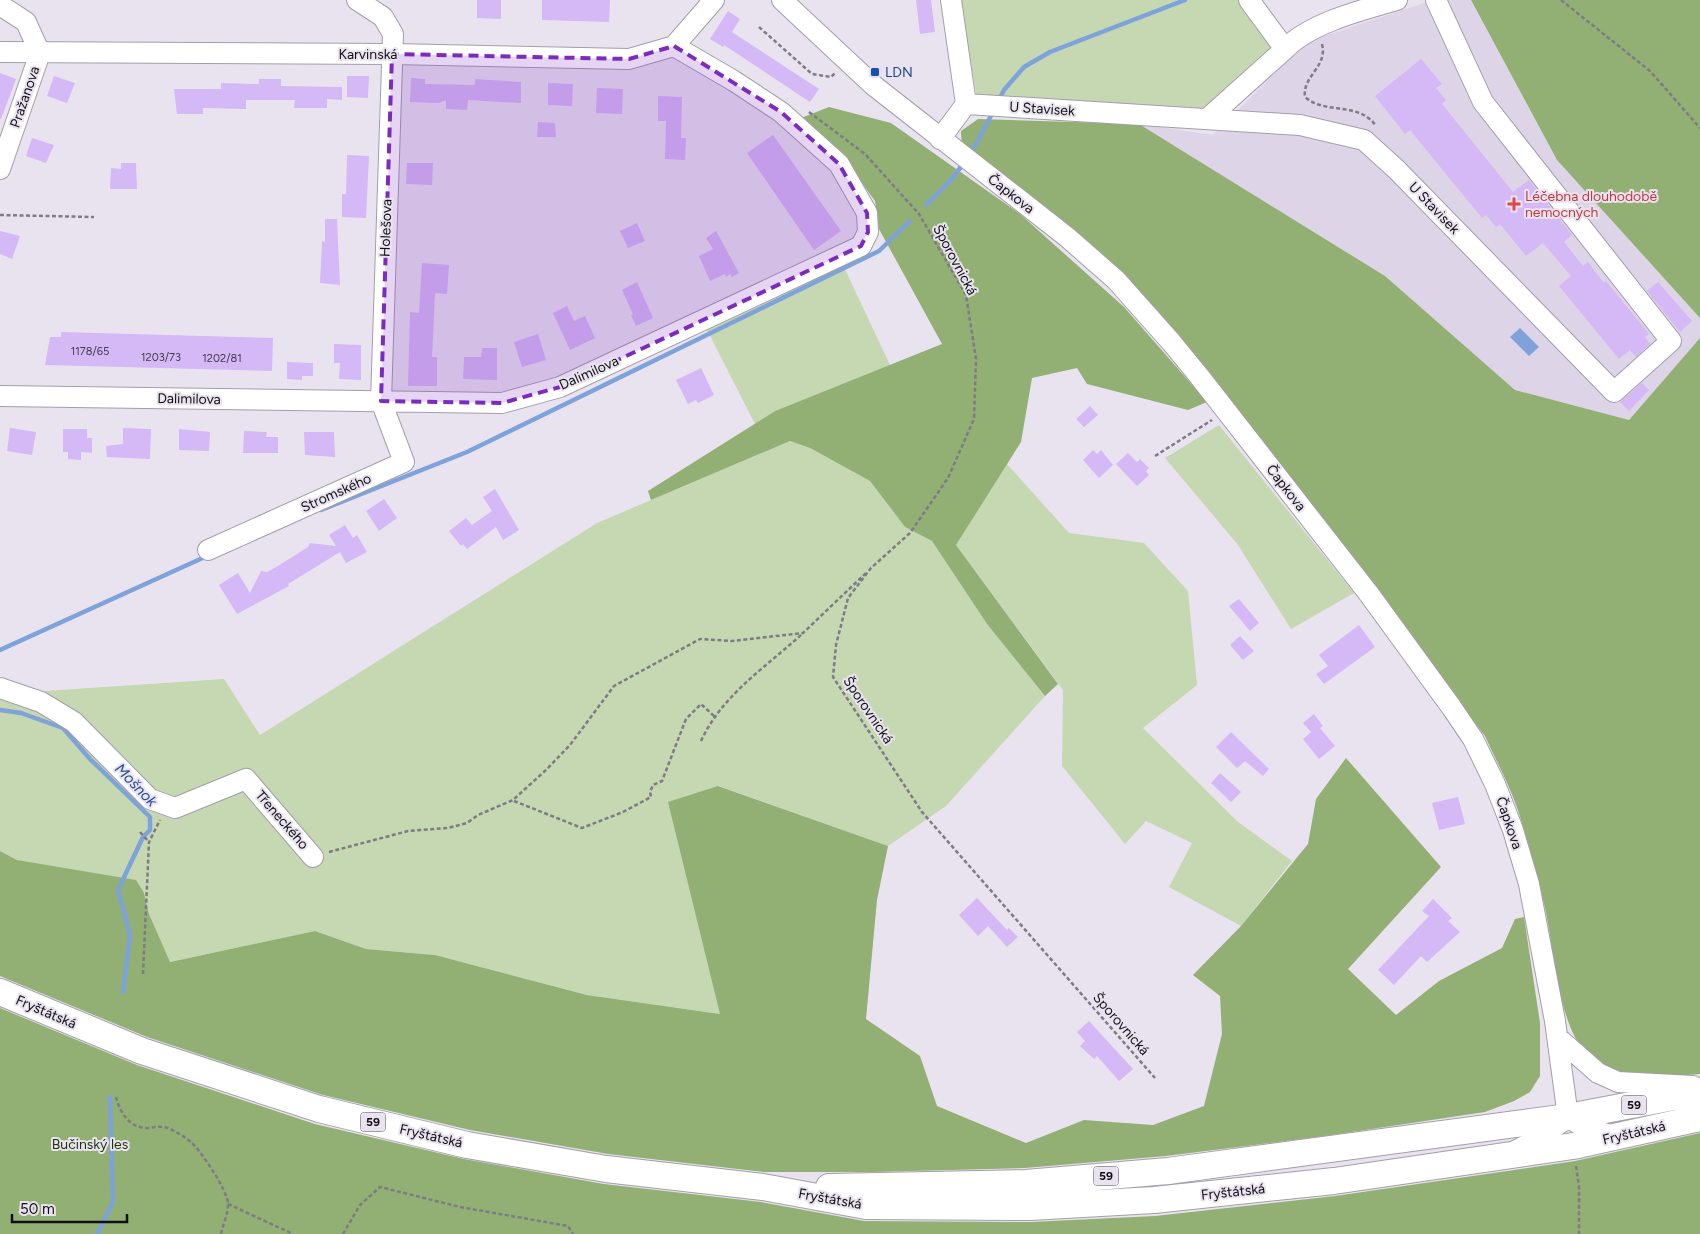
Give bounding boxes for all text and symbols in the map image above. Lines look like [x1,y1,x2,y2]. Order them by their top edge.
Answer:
street label: Karvinská [339,46,397,63]
street label: Pražanova [7,64,43,130]
place label: LDN [885,64,913,81]
marker: LDN [869,66,881,78]
street label: U Stavisek [1009,98,1076,120]
street label: Čapkova [984,171,1038,217]
street label: U Stavisek [1405,178,1463,238]
place label: Léčebna dlouhodobě nemocných [1525,188,1657,221]
marker: Léčebna dlouhodobě nemocných [1507,197,1521,211]
street label: Holešova [376,199,396,257]
street label: Šporovnická [929,222,981,298]
house number: 1178/65 [71,345,109,358]
house number: 1203/73 [141,351,181,364]
house number: 1202/81 [202,352,242,365]
street label: Dalimilova [557,352,621,394]
street label: Dalimilova [157,390,221,408]
street label: Čapkova [1263,461,1309,515]
street label: Stromského [298,470,374,516]
street label: Šporovnická [839,673,897,747]
water label: Mošnok [111,760,161,811]
street label: Třeneckého [252,787,312,853]
street label: Čapkova [1492,795,1526,851]
street label: Šporovnická [1089,989,1153,1059]
street label: Fryštátská [13,992,79,1032]
road number: 59 [1622,1096,1646,1114]
road number: 59 [360,1112,386,1132]
street label: Fryštátská [1601,1118,1667,1148]
street label: Fryštátská [398,1121,464,1151]
park label: Bučinský les [52,1136,128,1153]
road number: 59 [1094,1166,1118,1186]
street label: Fryštátská [1200,1180,1266,1204]
street label: Fryštátská [797,1185,863,1213]
scale bar [12,1192,128,1224]
text: 50 m [20,1200,55,1218]

